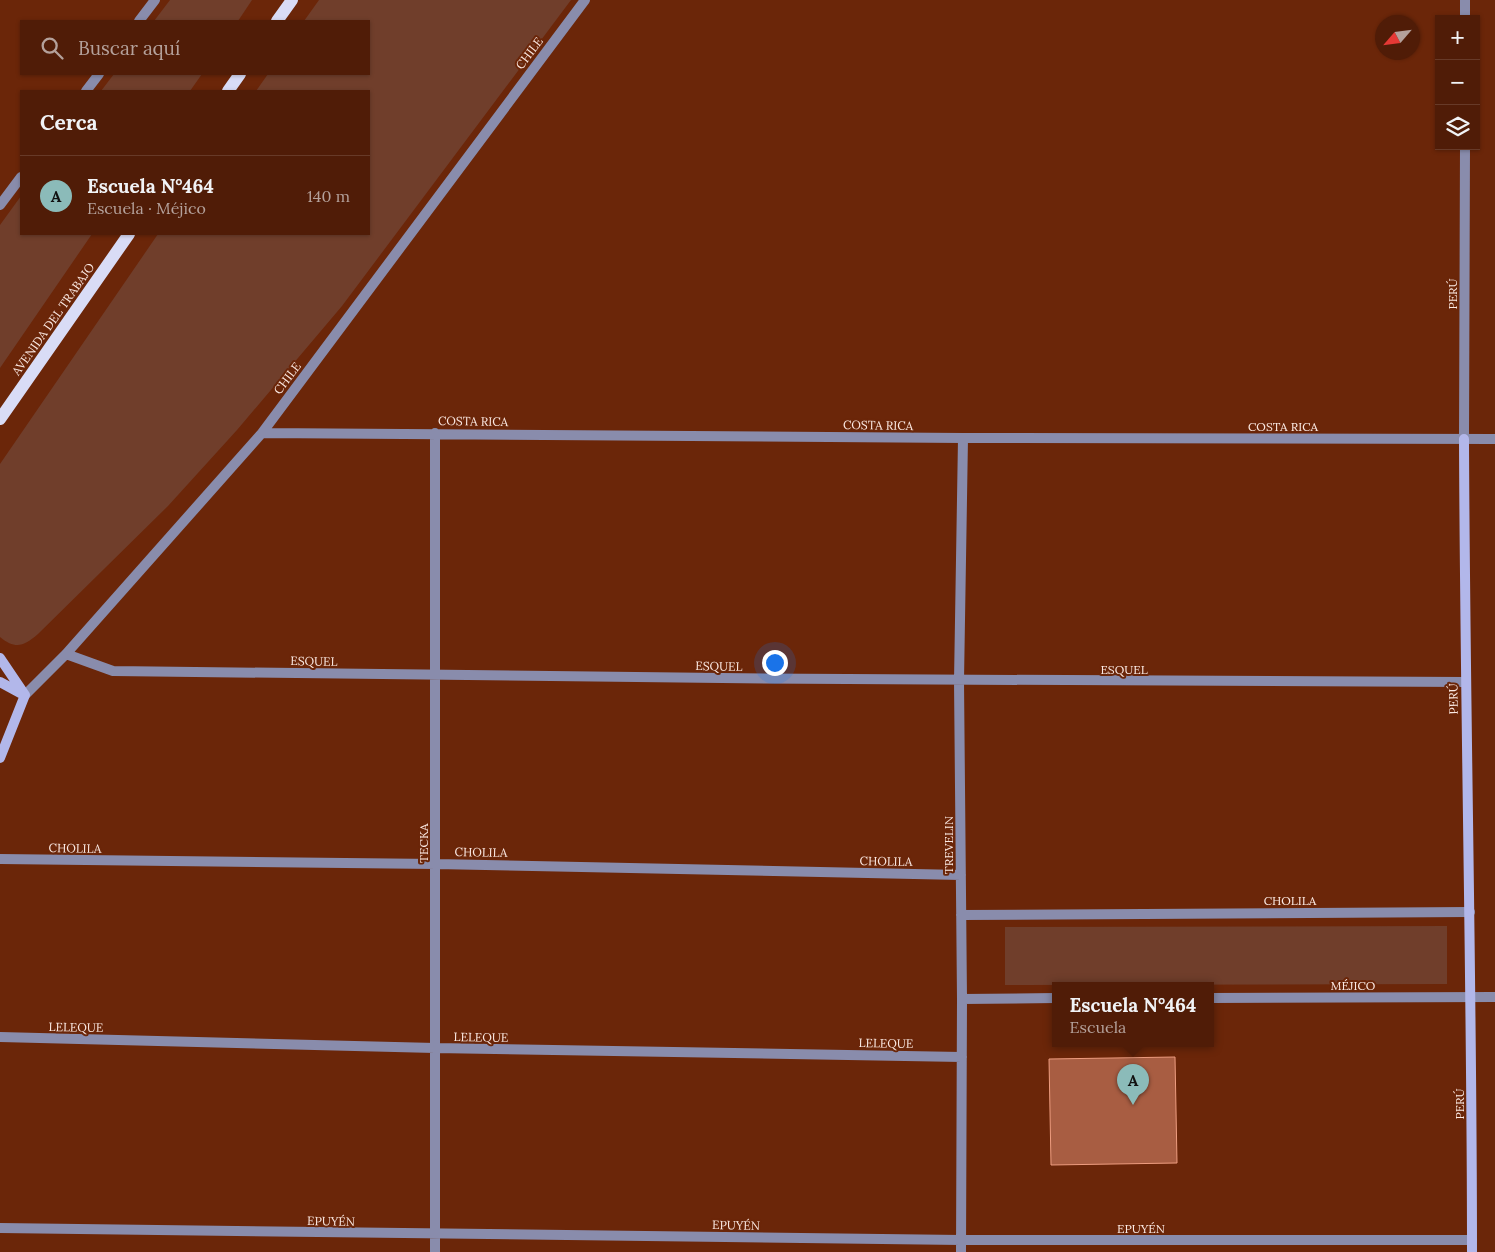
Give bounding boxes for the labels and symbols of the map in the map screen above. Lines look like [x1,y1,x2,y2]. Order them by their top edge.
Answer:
north arrow [1375,15,1420,60]
street label: CHILE [512,34,546,72]
street label: AVENIDA DEL TRABAJO [8,260,98,379]
street label: PERÚ [1445,278,1460,310]
street label: CHILE [270,359,304,397]
street label: COSTA RICA [438,413,509,429]
street label: COSTA RICA [843,417,914,433]
street label: COSTA RICA [1248,419,1318,434]
your location [762,650,788,676]
street label: ESQUEL [290,653,338,669]
street label: ESQUEL [695,658,743,674]
street label: ESQUEL [1100,662,1148,677]
street label: PERÚ [1445,683,1461,715]
street label: TREVELIN [941,816,956,874]
street label: TECKA [416,823,431,863]
street label: CHOLILA [49,840,102,856]
street label: CHOLILA [455,844,508,860]
street label: CHOLILA [860,853,913,869]
street label: CHOLILA [1264,893,1317,908]
street label: MÉJICO [1331,978,1375,993]
street label: LELEQUE [48,1019,104,1035]
street label: LELEQUE [453,1029,509,1045]
street label: LELEQUE [858,1035,914,1051]
pin: A [1117,1064,1149,1105]
street label: PERÚ [1452,1088,1467,1120]
street label: EPUYÉN [307,1213,355,1229]
street label: EPUYÉN [712,1217,760,1233]
street label: EPUYÉN [1117,1221,1165,1236]

